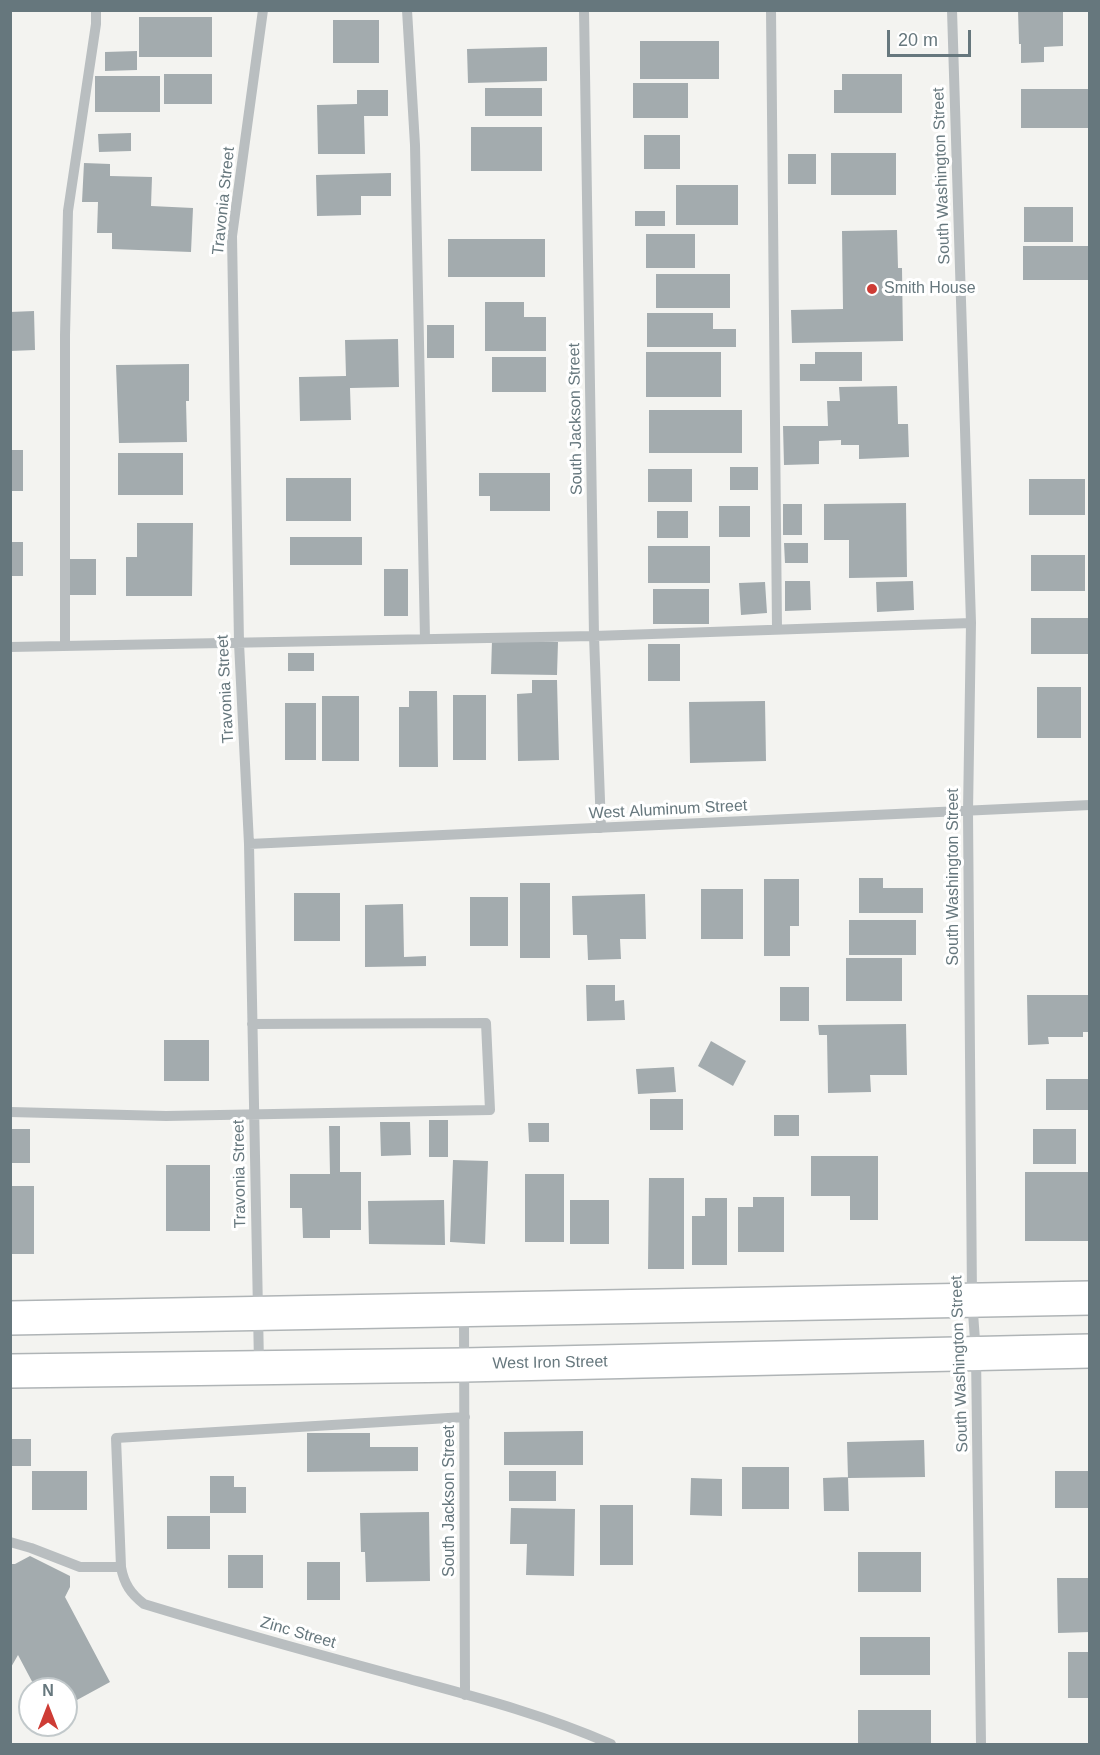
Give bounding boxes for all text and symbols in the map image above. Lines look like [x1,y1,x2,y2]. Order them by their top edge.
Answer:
scale bar [890,18,974,56]
text: 20 m [898,30,938,50]
street label: South Washington Street [929,87,955,265]
street label: Travonia Street [209,146,239,256]
place label: Smith House [884,279,976,299]
marker: Smith House [865,282,879,296]
street label: South Jackson Street [565,343,587,495]
street label: Travonia Street [214,634,238,744]
street label: South Washington Street [944,788,964,966]
street label: West Aluminum Street [588,796,748,824]
street label: Travonia Street [229,1119,251,1229]
street label: South Washington Street [947,1275,973,1453]
street label: West Iron Street [492,1352,608,1374]
street label: South Jackson Street [440,1425,460,1577]
street label: Zinc Street [258,1613,338,1653]
north arrow [18,1677,78,1737]
text: N [42,1682,54,1699]

